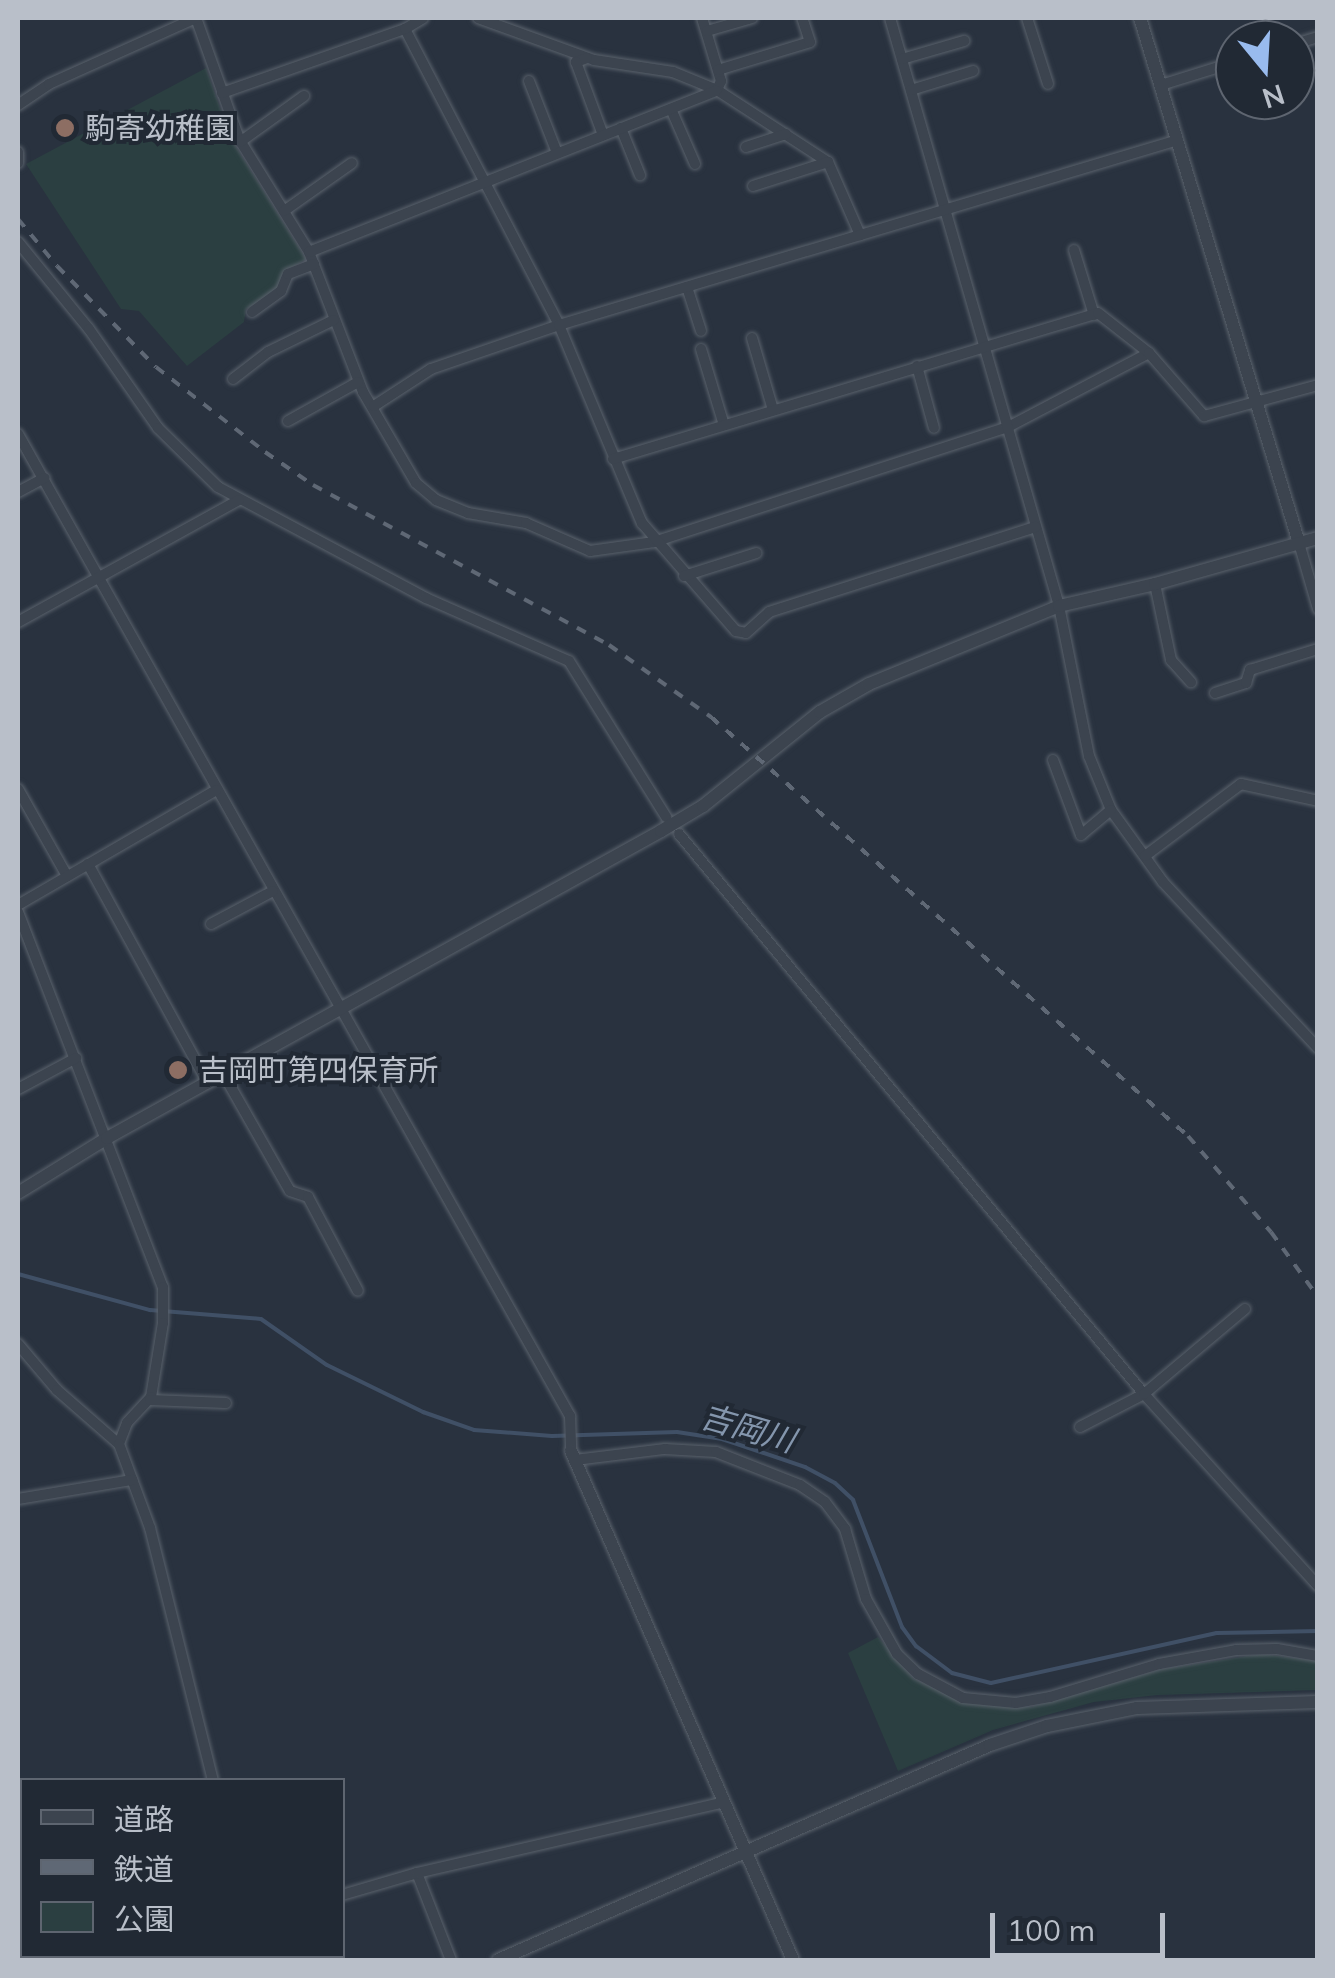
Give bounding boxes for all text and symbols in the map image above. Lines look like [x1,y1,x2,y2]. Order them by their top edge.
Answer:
north arrow [1215,20,1315,120]
text: N [1258,77,1289,117]
place label: 駒寄幼稚園 [85,110,235,146]
marker: 駒寄幼稚園 [54,117,76,139]
place label: 吉岡町第四保育所 [198,1052,438,1088]
marker: 吉岡町第四保育所 [167,1059,189,1081]
water label: 吉岡川 [697,1396,799,1460]
legend [20,1778,345,1958]
text: 道路 [114,1800,174,1838]
text: 鉄道 [114,1850,174,1888]
scale bar [995,1893,1170,1955]
text: 公園 [114,1900,174,1938]
text: 100 m [1007,1911,1095,1949]

